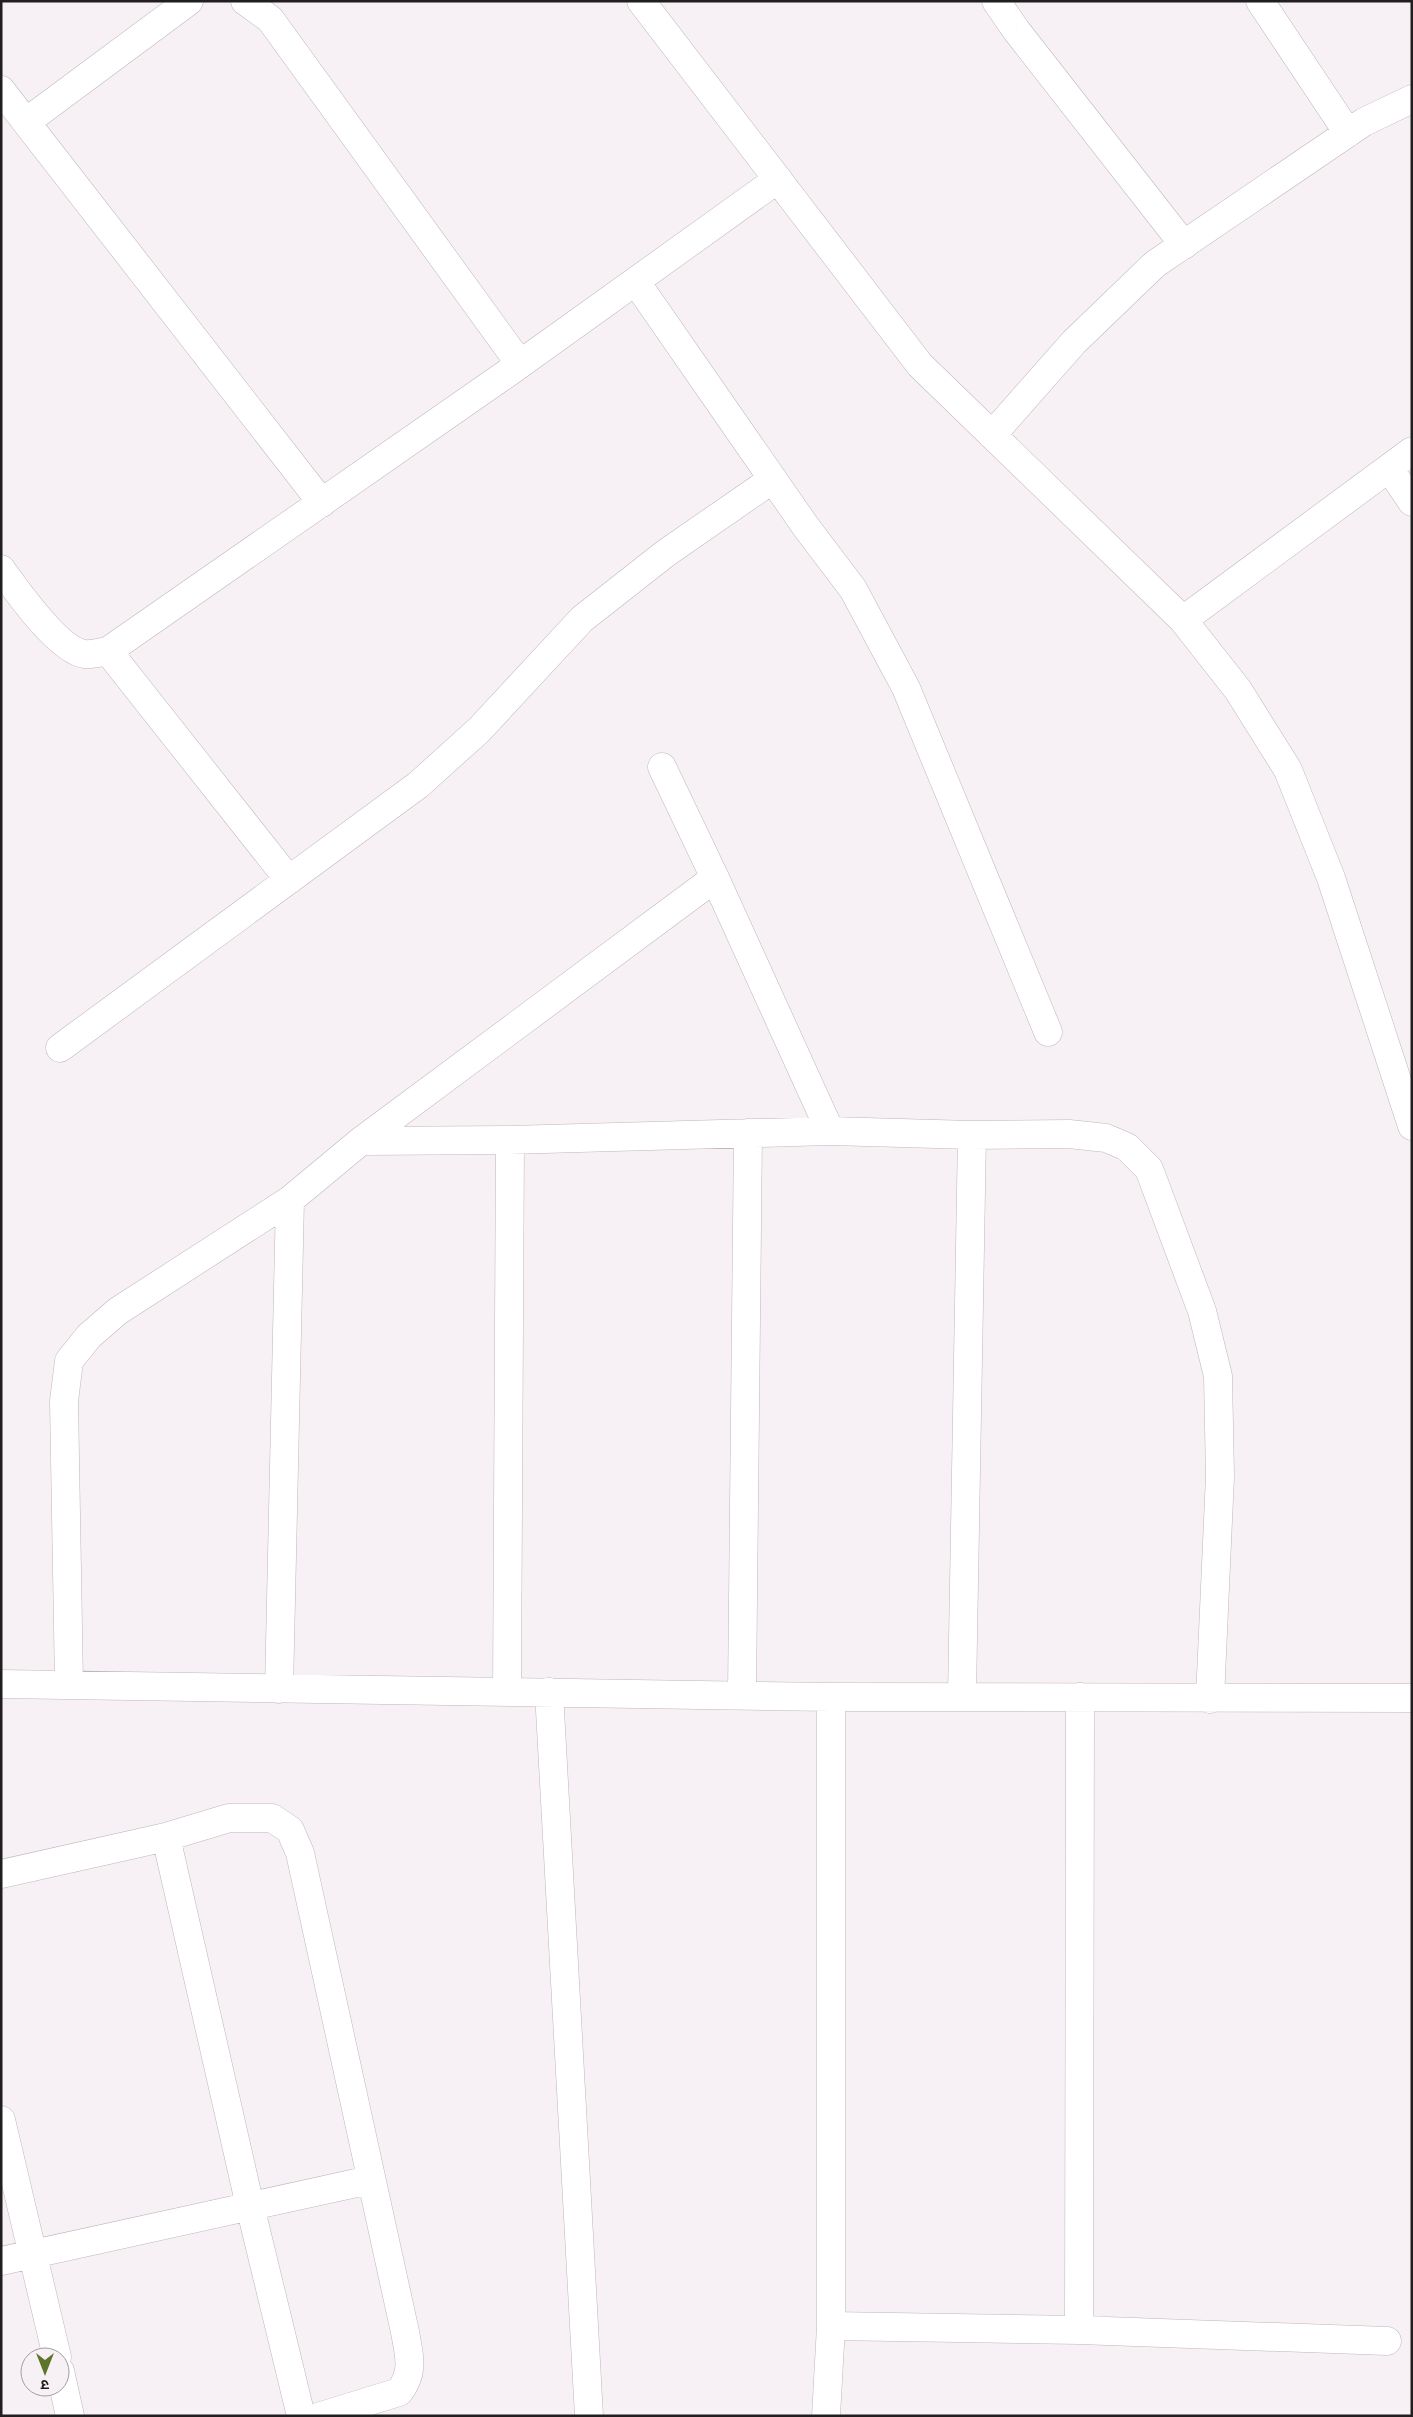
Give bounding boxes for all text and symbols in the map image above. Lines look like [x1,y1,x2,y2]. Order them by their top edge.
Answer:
north arrow [20,2347,70,2397]
text: उ [40,2376,49,2393]

